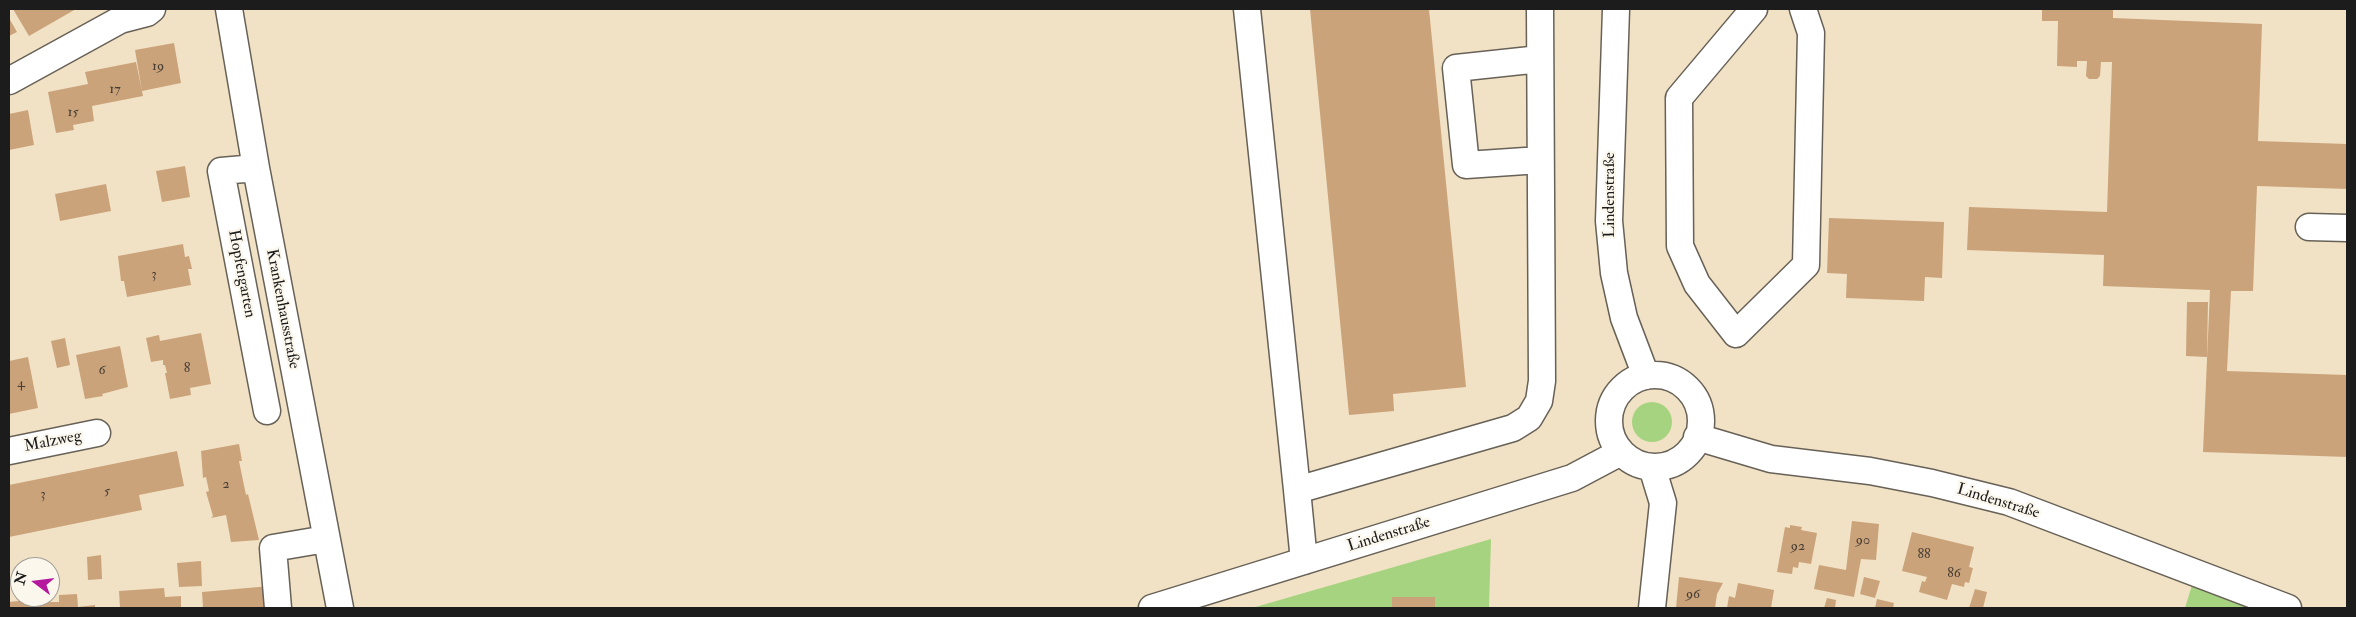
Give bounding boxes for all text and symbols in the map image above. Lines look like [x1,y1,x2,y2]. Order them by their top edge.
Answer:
house number: 19 [152,59,164,75]
house number: 17 [109,82,121,98]
house number: 15 [67,105,79,121]
street label: Lindenstraße [1601,152,1621,238]
street label: Hopfengarten [223,228,259,320]
street label: Krankenhausstraße [261,247,303,371]
house number: 3 [151,267,157,283]
house number: 8 [184,361,190,377]
house number: 6 [98,363,106,379]
house number: 4 [17,376,25,392]
street label: Malzweg [23,427,83,457]
house number: 2 [222,477,230,493]
street label: Lindenstraße [1954,480,2042,524]
house number: 5 [104,484,110,500]
house number: 3 [40,487,46,503]
street label: Lindenstraße [1345,513,1433,557]
house number: 90 [1856,533,1870,549]
house number: 92 [1791,539,1805,555]
house number: 88 [1917,547,1931,563]
north arrow [10,557,60,607]
house number: 86 [1947,566,1961,582]
text: N [11,570,31,587]
house number: 96 [1686,587,1700,603]

